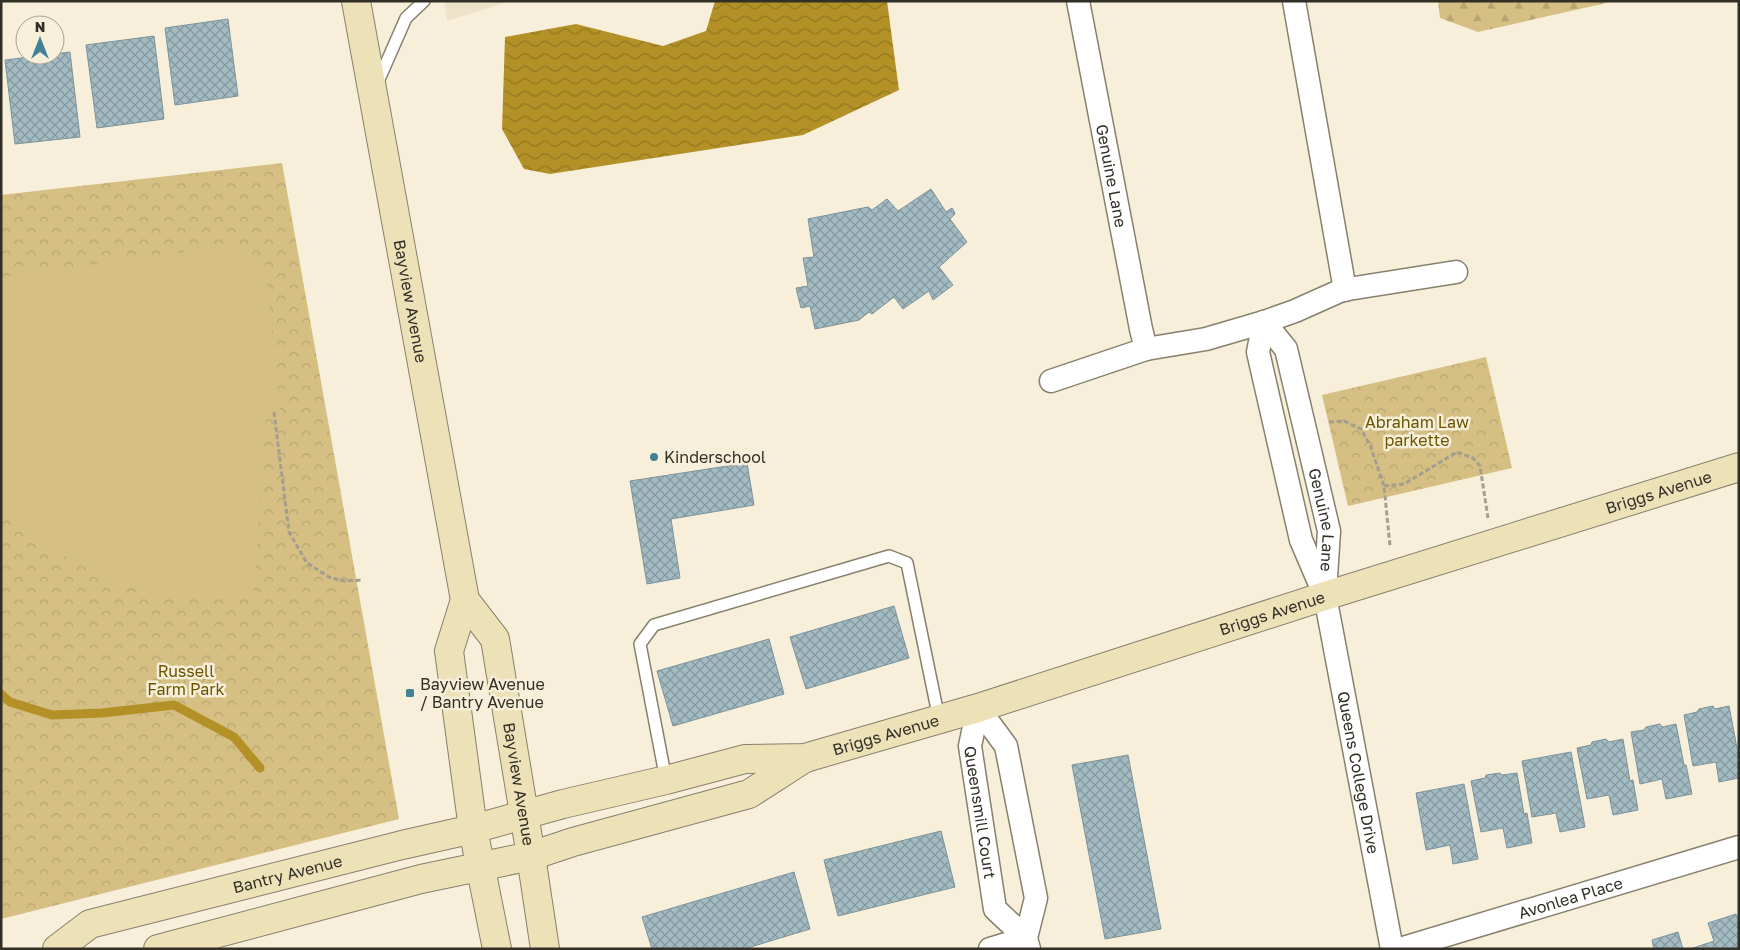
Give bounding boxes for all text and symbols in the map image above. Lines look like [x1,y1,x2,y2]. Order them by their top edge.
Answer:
north arrow [15,15,65,65]
text: N [35,18,45,35]
street label: Genuine Lane [1092,122,1131,229]
street label: Bayview Avenue [390,238,432,364]
park label: Abraham Law parkette [1365,412,1469,450]
place label: Kinderschool [664,447,766,467]
marker: Kinderschool [648,451,660,463]
street label: Genuine Lane [1304,466,1339,572]
street label: Briggs Avenue [1603,466,1714,518]
street label: Briggs Avenue [1217,587,1327,640]
park label: Russell Farm Park [147,661,225,699]
place label: Bayview Avenue / Bantry Avenue [420,674,545,712]
marker: Bayview Avenue / Bantry Avenue [404,687,416,699]
street label: Queens College Drive [1333,689,1384,855]
street label: Briggs Avenue [830,710,941,760]
street label: Bayview Avenue [499,721,539,847]
street label: Queensmill Court [960,744,1000,880]
street label: Bantry Avenue [231,851,344,897]
street label: Avonlea Place [1516,873,1625,923]

